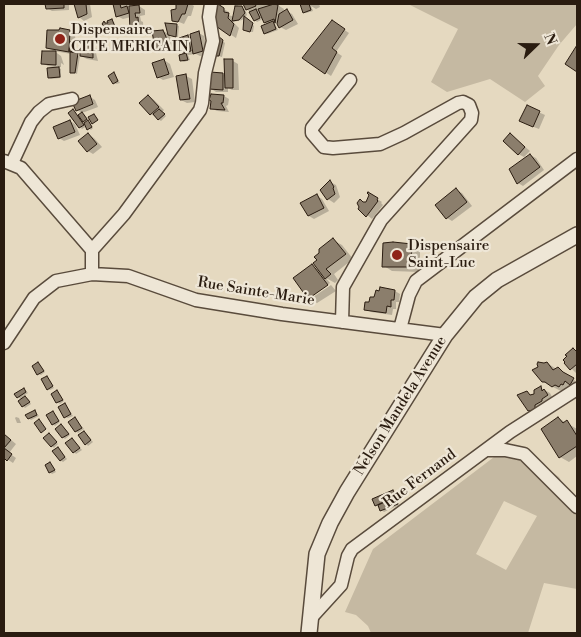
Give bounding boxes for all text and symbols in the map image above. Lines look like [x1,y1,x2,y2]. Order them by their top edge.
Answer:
north arrow [511,20,561,70]
place label: Dispensaire CITE MERICAIN [71,21,189,56]
text: N [539,31,560,48]
marker: Dispensaire CITE MERICAIN [53,32,67,46]
place label: Dispensaire Saint-Luc [408,237,489,272]
marker: Dispensaire Saint-Luc [390,248,404,262]
street label: Rue Sainte-Marie [196,274,316,310]
street label: Nelson Mandela Avenue [351,333,451,479]
street label: Rue Fernand [380,446,460,512]

